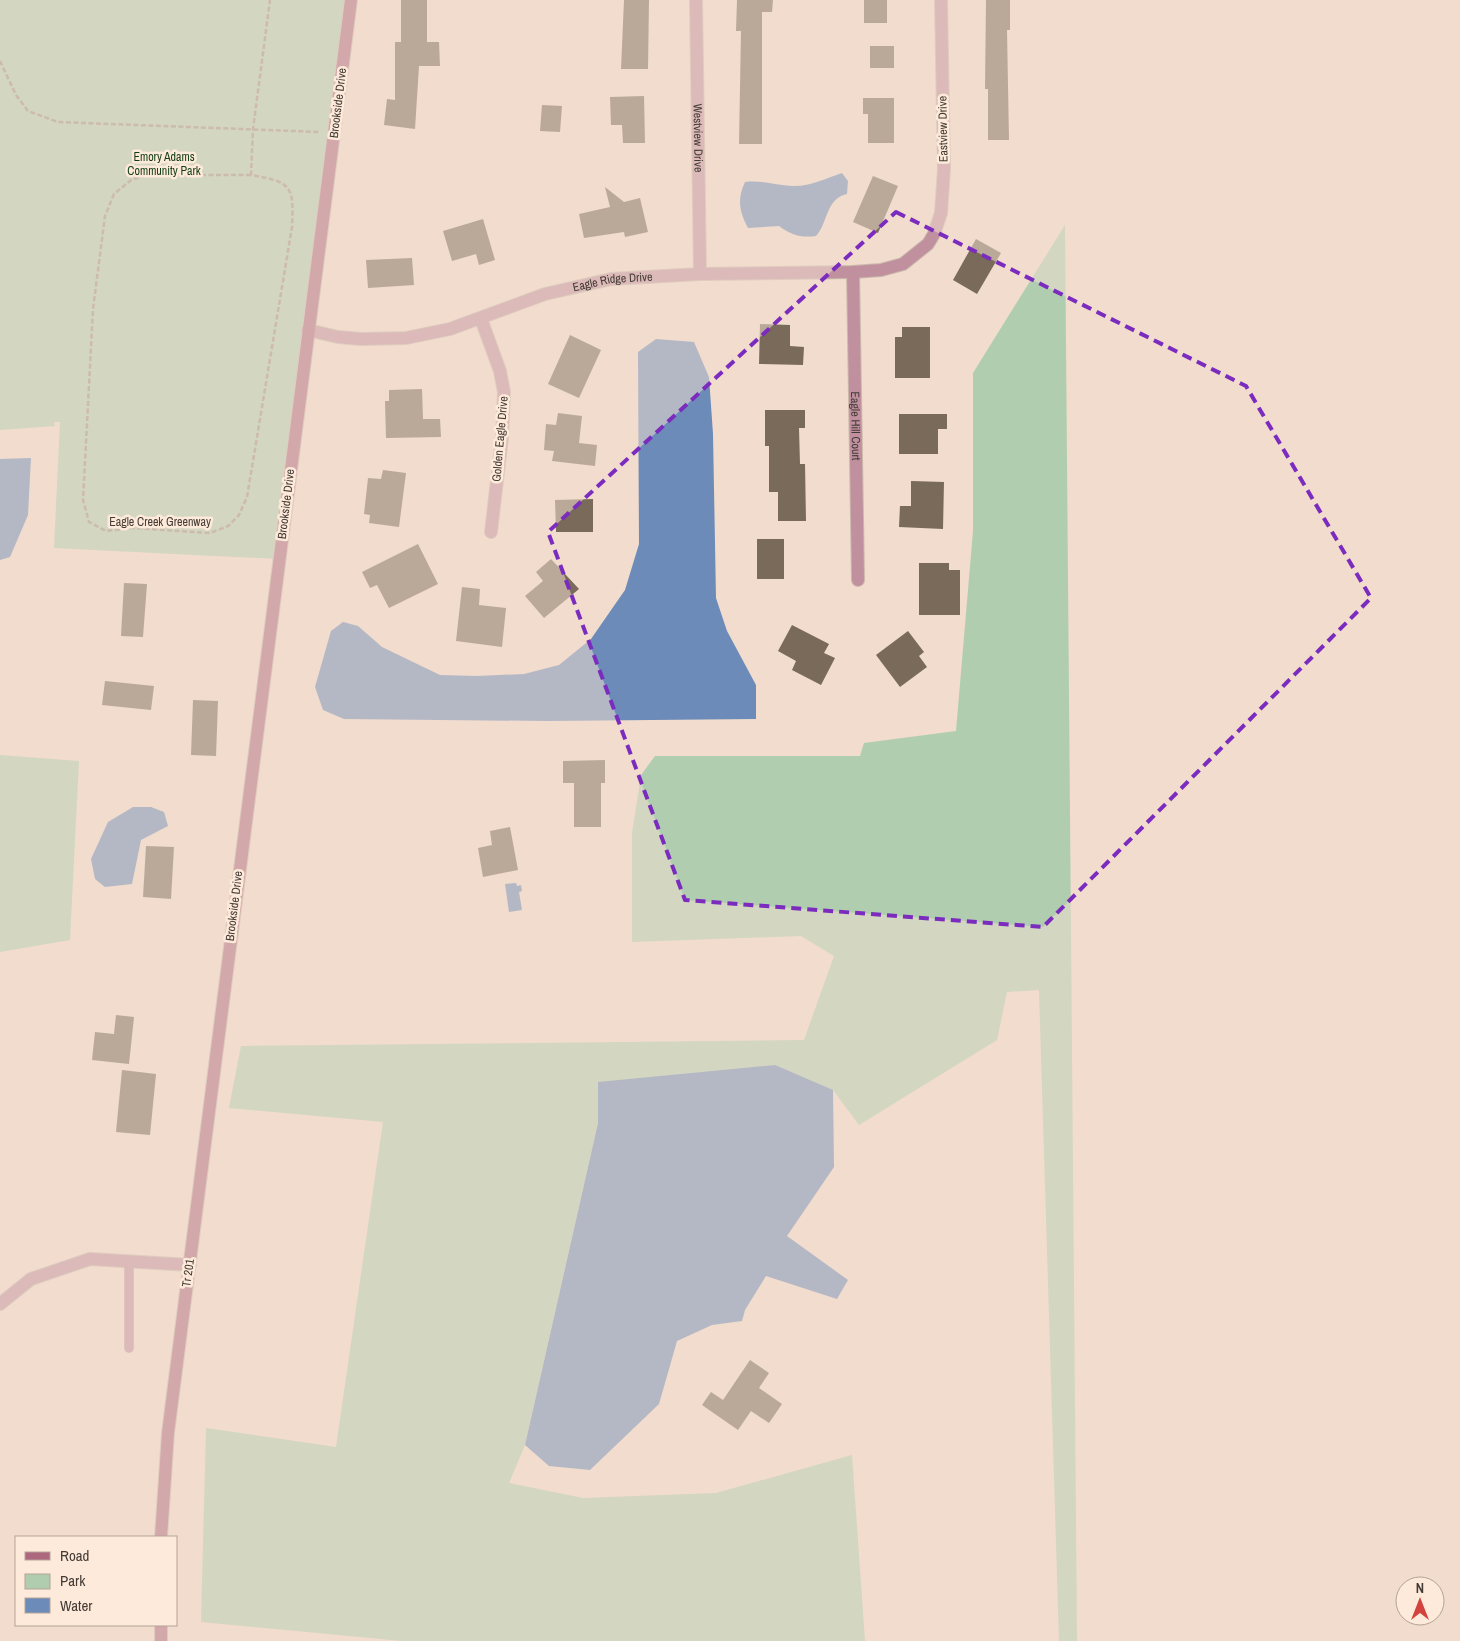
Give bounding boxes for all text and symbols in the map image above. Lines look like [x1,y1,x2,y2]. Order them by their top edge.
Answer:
street label: Brookside Drive [326,67,350,139]
street label: Eastview Drive [934,96,952,162]
street label: Westview Drive [690,103,707,173]
park label: Emory Adams Community Park [127,149,201,179]
street label: Eagle Ridge Drive [571,269,653,295]
street label: Eagle Hill Court [847,391,864,461]
street label: Golden Eagle Drive [488,396,512,482]
street label: Brookside Drive [274,468,298,540]
street label: Eagle Creek Greenway [109,514,211,530]
street label: Brookside Drive [222,870,246,942]
street label: Tr 201 [178,1257,198,1288]
legend [15,1536,178,1626]
text: Road [60,1545,89,1566]
text: Park [60,1570,86,1591]
north arrow [1395,1576,1445,1626]
text: N [1416,1579,1424,1597]
text: Water [60,1595,92,1616]

